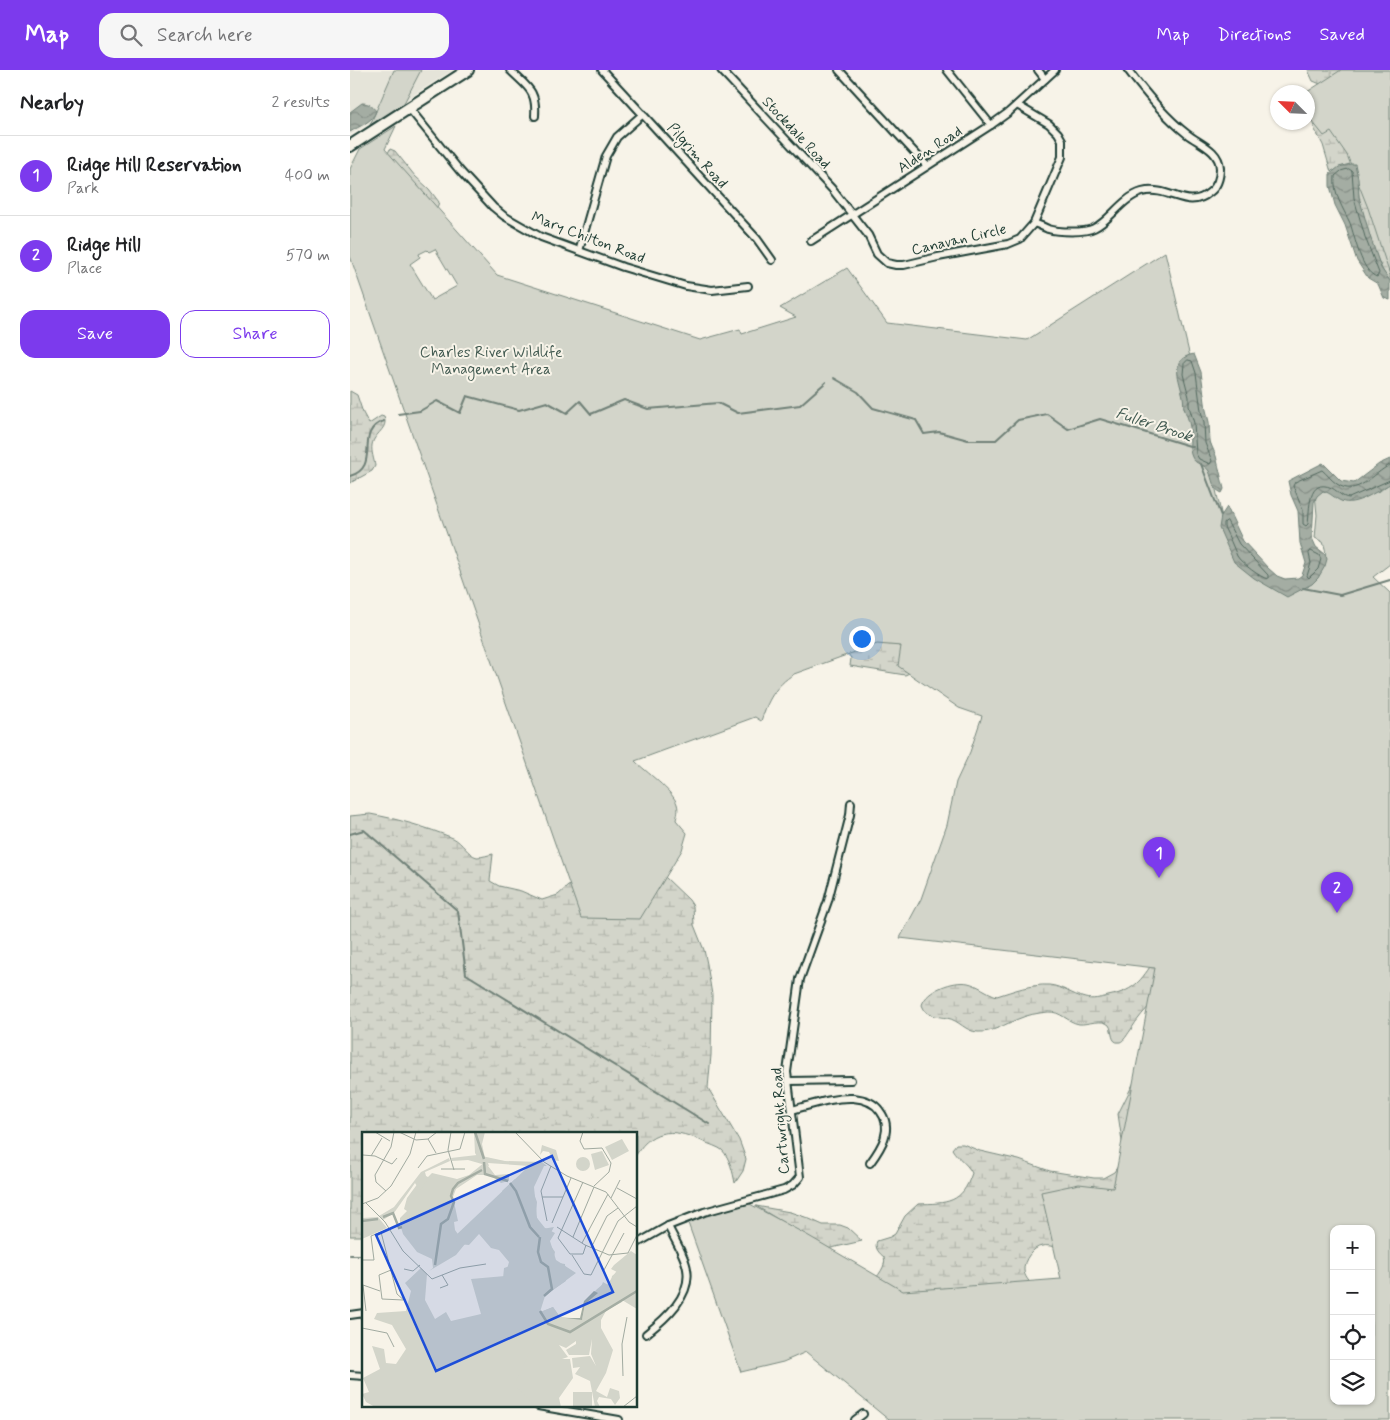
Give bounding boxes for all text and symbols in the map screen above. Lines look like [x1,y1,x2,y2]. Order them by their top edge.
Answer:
search box [99,13,449,58]
text: Map [25,20,69,51]
icon: search [117,21,145,49]
text: Search here [157,23,253,48]
text: Map [1157,23,1190,47]
text: Directions [1218,23,1292,47]
text: Saved [1320,23,1365,47]
north arrow [1270,85,1315,130]
text: Nearby [20,89,84,117]
text: 2 results [272,92,330,113]
street label: Stockdale Road [757,92,835,174]
street label: Pilgrim Road [662,119,732,194]
street label: Alden Road [894,122,966,178]
text: Ridge Hill Reservation [67,153,242,178]
text: 1 [32,165,40,186]
text: 400 m [285,165,330,186]
text: Park [67,178,99,199]
street label: Mary Chilton Road [528,207,648,269]
street label: Canavan Circle [910,219,1009,261]
text: Ridge Hill [67,233,141,258]
text: 2 [32,245,40,266]
text: 570 m [286,245,330,266]
text: Place [67,258,102,279]
button: Save [20,310,170,358]
button: Share [180,310,330,358]
park label: Charles River Wildlife Management Area [420,343,562,381]
water label: Fuller Brook [1113,403,1196,447]
your location [849,626,875,652]
pin: 1 [1143,837,1175,878]
pin: 2 [1321,872,1353,913]
street label: Cartwright Road [767,1067,796,1175]
inset map [362,1132,638,1408]
map controls [1330,1225,1375,1405]
button: + [1330,1225,1375,1270]
button: − [1330,1270,1375,1315]
button: locate [1330,1315,1375,1360]
button: layers [1330,1360,1375,1405]

